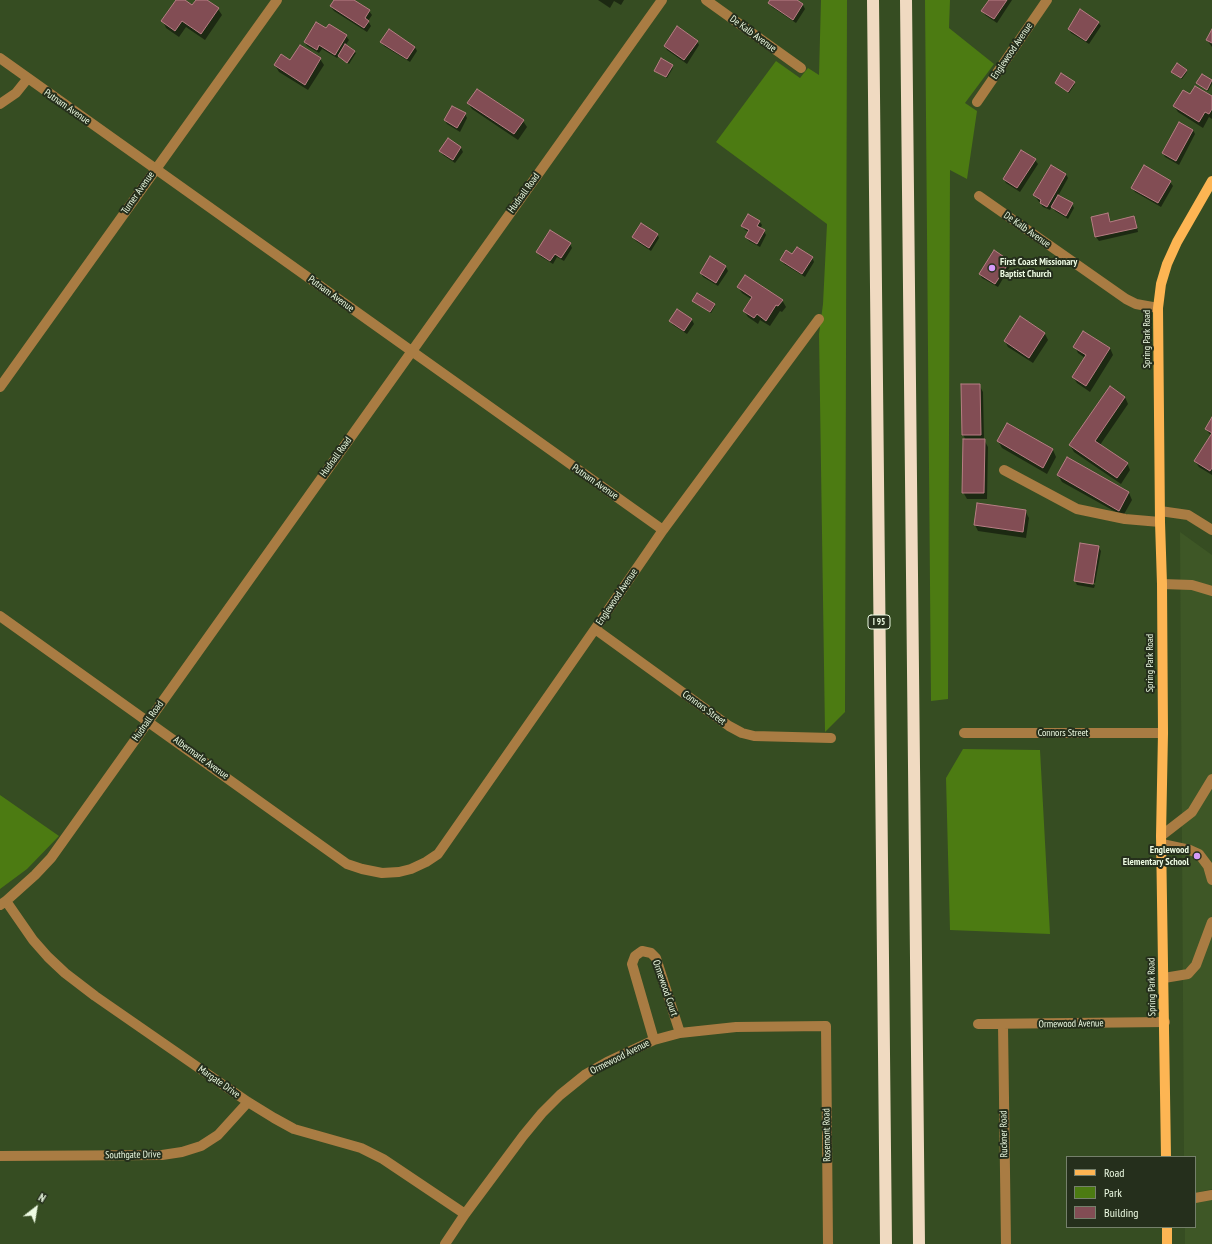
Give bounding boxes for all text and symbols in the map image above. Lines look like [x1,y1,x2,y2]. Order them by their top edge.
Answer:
street label: De Kalb Avenue [728,13,778,55]
street label: Englewood Avenue [989,20,1035,82]
street label: Putnam Avenue [42,87,92,127]
street label: Turner Avenue [119,169,157,217]
street label: Hudnall Road [506,171,542,215]
street label: De Kalb Avenue [1001,210,1053,250]
place label: First Coast Missionary Baptist Church [1000,256,1077,280]
marker: First Coast Missionary Baptist Church [987,263,997,273]
street label: Putnam Avenue [306,273,356,315]
street label: Spring Park Road [1141,310,1153,368]
street label: Hudnall Road [318,435,354,479]
street label: Putnam Avenue [570,462,620,502]
street label: Englewood Avenue [594,566,640,628]
road number: I 95 [868,615,890,629]
street label: Spring Park Road [1144,634,1156,692]
street label: Connors Street [680,688,728,728]
street label: Hudnall Road [130,699,166,743]
street label: Connors Street [1038,727,1088,739]
street label: Albermarle Avenue [171,734,231,782]
place label: Englewood Elementary School [1123,844,1189,868]
marker: Englewood Elementary School [1192,851,1202,861]
street label: Ormewood Court [650,958,680,1018]
street label: Spring Park Road [1145,958,1159,1016]
street label: Ormewood Avenue [1038,1017,1104,1031]
street label: Ormewood Avenue [588,1037,652,1077]
street label: Margate Drive [196,1063,242,1101]
street label: Rosemont Road [821,1108,833,1162]
street label: Ruckner Road [998,1110,1010,1158]
street label: Southgate Drive [105,1149,161,1161]
legend [1066,1156,1196,1228]
text: Road [1104,1165,1124,1180]
text: Park [1104,1185,1122,1200]
north arrow [16,1188,56,1228]
text: N [36,1190,48,1205]
text: Building [1104,1205,1139,1220]

